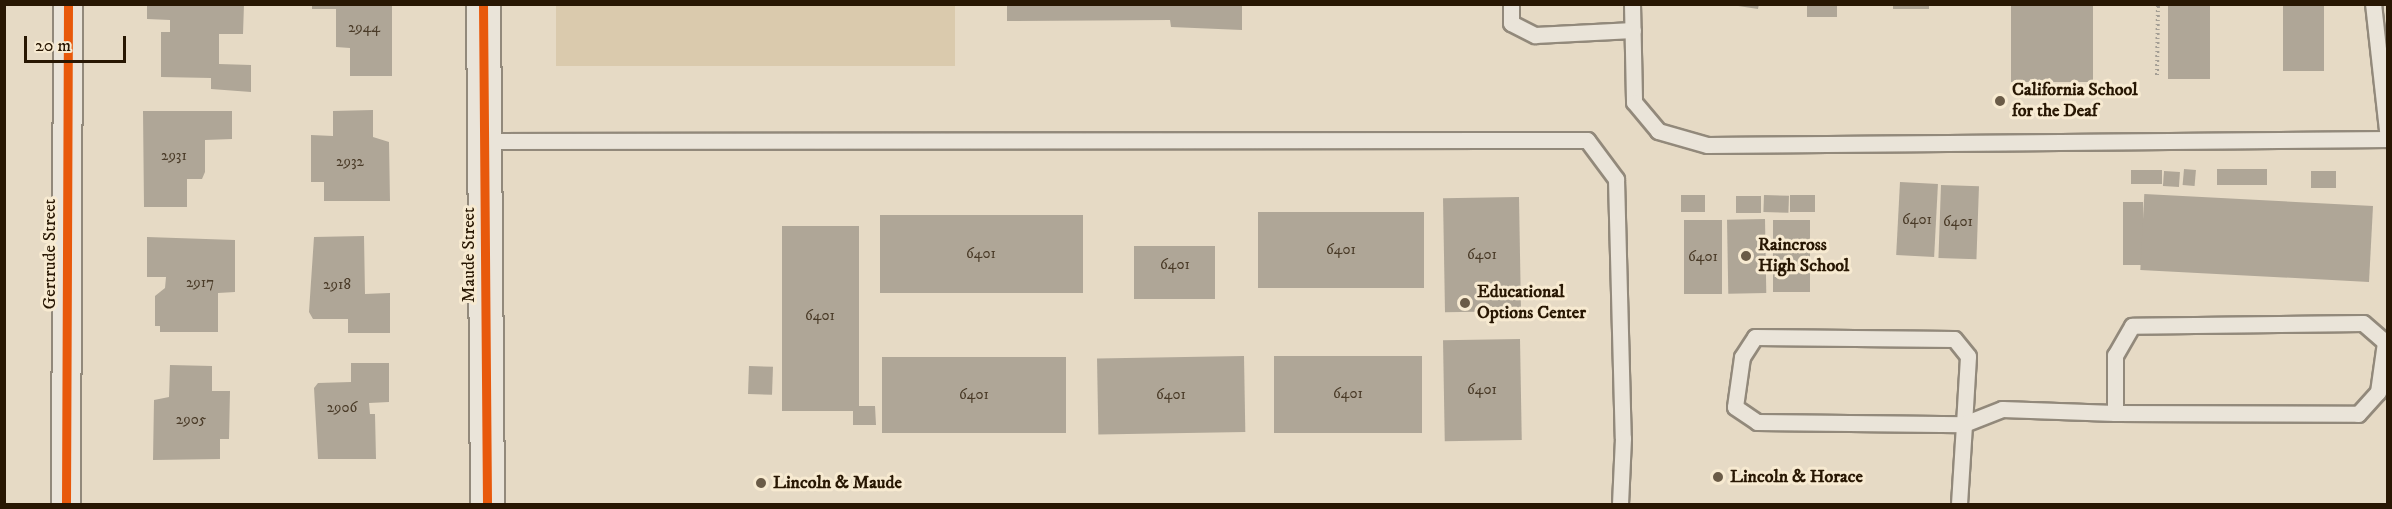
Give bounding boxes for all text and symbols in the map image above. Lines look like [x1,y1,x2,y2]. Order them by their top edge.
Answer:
house number: 2944 [348,19,380,37]
scale bar [27,24,129,62]
text: 20 m [35,35,71,57]
place label: California School for the Deaf [2012,80,2138,122]
marker: California School for the Deaf [1993,94,2007,108]
house number: 2931 [161,147,187,165]
house number: 2932 [336,153,364,171]
street label: Gertrude Street [39,199,61,309]
street label: Maude Street [458,207,480,303]
house number: 6401 [1902,211,1932,229]
house number: 6401 [1943,213,1973,231]
place label: Raincross High School [1758,235,1849,278]
house number: 6401 [1326,241,1356,259]
house number: 6401 [966,245,996,263]
house number: 6401 [1467,246,1497,264]
house number: 6401 [1688,248,1718,266]
marker: Raincross High School [1739,249,1753,263]
house number: 6401 [1160,256,1190,274]
house number: 2917 [186,274,214,292]
house number: 2918 [323,276,351,294]
place label: Educational Options Center [1477,282,1586,324]
marker: Educational Options Center [1458,296,1472,310]
house number: 6401 [805,307,835,325]
house number: 6401 [1467,381,1497,399]
house number: 6401 [1333,385,1363,403]
house number: 6401 [959,386,989,404]
house number: 6401 [1156,386,1186,404]
house number: 2906 [327,399,357,417]
house number: 2905 [176,411,206,429]
place label: Lincoln & Horace [1730,466,1863,488]
marker: Lincoln & Horace [1711,470,1725,484]
place label: Lincoln & Maude [773,472,902,494]
marker: Lincoln & Maude [754,476,768,490]

